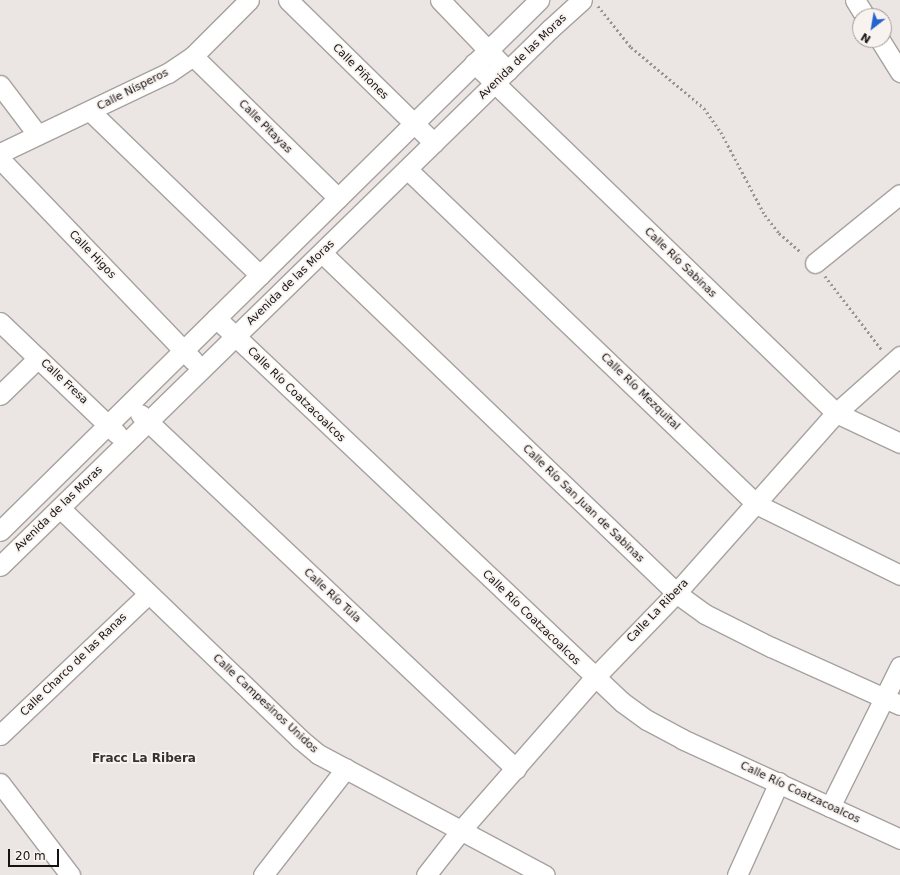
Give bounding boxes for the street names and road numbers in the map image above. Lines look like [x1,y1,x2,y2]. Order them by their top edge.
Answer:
street label: Avenida de las Moras [476,12,570,102]
street label: Calle Piñones [329,41,391,103]
street label: Calle Nísperos [95,66,171,114]
street label: Calle Pitayas [235,97,295,157]
street label: Calle Río Sabinas [641,225,719,301]
street label: Calle Higos [66,228,118,282]
street label: Avenida de las Moras [244,238,338,328]
street label: Calle Río Coatzacoalcos [244,345,348,445]
street label: Calle Río Mezquital [598,351,682,433]
street label: Calle Fresa [38,357,90,407]
street label: Calle Río San Juan de Sabinas [520,442,646,566]
street label: Avenida de las Moras [12,464,106,554]
street label: Calle Río Tula [301,566,363,626]
street label: Calle Río Coatzacoalcos [479,568,583,668]
street label: Calle La Ribera [624,577,692,645]
street label: Calle Charco de las Ranas [18,611,130,719]
street label: Calle Campesinos Unidos [210,652,320,756]
street label: Calle Río Coatzacoalcos [738,759,862,827]

